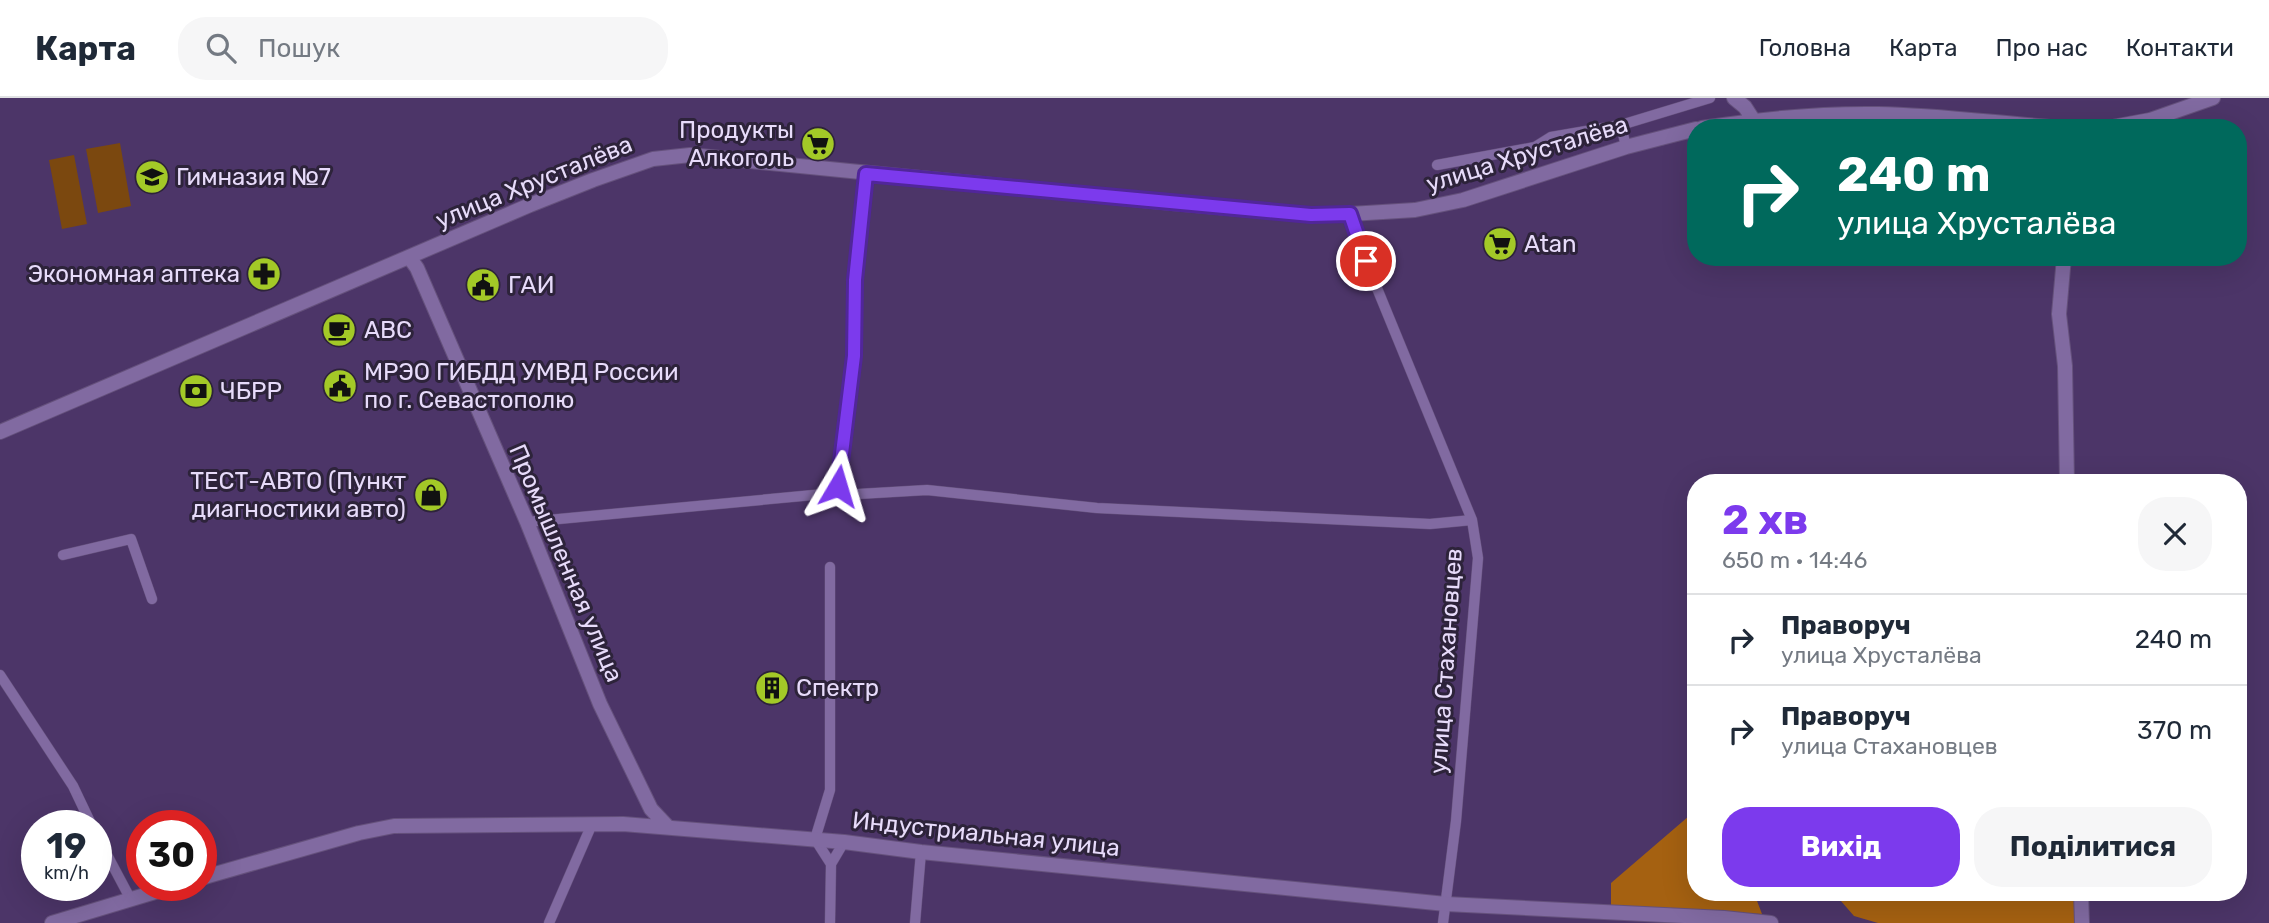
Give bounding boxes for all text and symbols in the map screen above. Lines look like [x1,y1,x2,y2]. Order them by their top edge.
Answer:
search box [178,17,668,80]
text: Карта [35,29,136,68]
icon: search [202,29,240,67]
text: Пошук [258,33,340,64]
text: Головна [1759,34,1851,62]
text: Карта [1889,34,1957,62]
text: Про нас [1995,34,2088,62]
text: Контакти [2126,34,2234,62]
street label: улица Хрусталёва [1423,110,1631,198]
place label: Продукты Алкоголь [679,116,794,172]
supermarket icon: Продукты Алкоголь [799,125,837,163]
street label: улица Хрусталёва [432,130,636,234]
text: 240 m [1837,145,1991,203]
icon: right [1722,147,1813,238]
school or university icon: Гимназия №7 [133,158,171,196]
place label: Гимназия №7 [176,163,331,191]
text: улица Хрусталёва [1837,204,2116,242]
supermarket icon: Atan [1481,225,1519,263]
place label: Atan [1524,230,1577,258]
pin [1336,231,1396,291]
icon: arrive [1347,242,1385,280]
pharmacy icon: Экономная аптека [245,255,283,293]
place label: Экономная аптека [28,260,240,288]
public building icon: ГАИ [464,266,502,304]
place label: ГАИ [508,271,554,299]
cafe icon: АВС [320,311,358,349]
place label: АВС [364,316,412,344]
place label: МРЭО ГИБДД УМВД России по г. Севастополю [364,358,679,414]
public building icon: МРЭО ГИБДД УМВД России по г. Севастополю [321,367,359,405]
bank icon: ЧБРР [177,372,215,410]
place label: ЧБРР [220,377,282,405]
street label: Промышленная улица [503,440,629,686]
position arrow [801,449,875,523]
place label: ТЕСТ-АВТО (Пункт диагностики авто) [190,467,406,523]
shop icon: ТЕСТ-АВТО (Пункт диагностики авто) [412,476,450,514]
text: 2 хв [1722,495,1808,545]
button: close [2138,497,2212,571]
text: 650 m · 14:46 [1722,546,1867,574]
street label: улица Стахановцев [1424,547,1468,775]
text: Праворуч [1781,610,1911,641]
icon: right [1722,621,1760,659]
text: 240 m [2135,624,2212,655]
text: улица Хрусталёва [1781,641,1982,669]
building icon: Спектр [753,669,791,707]
place label: Спектр [796,674,879,702]
text: Праворуч [1781,701,1911,732]
icon: right [1722,712,1760,750]
text: 370 m [2137,715,2212,746]
text: улица Стахановцев [1781,732,1998,760]
street label: Индустриальная улица [851,806,1121,862]
button: Вихід [1722,807,1960,887]
button: Поділитися [1974,807,2212,887]
speed limit sign: 30 [126,810,217,901]
text: 19 [47,825,86,867]
text: km/h [44,862,89,884]

